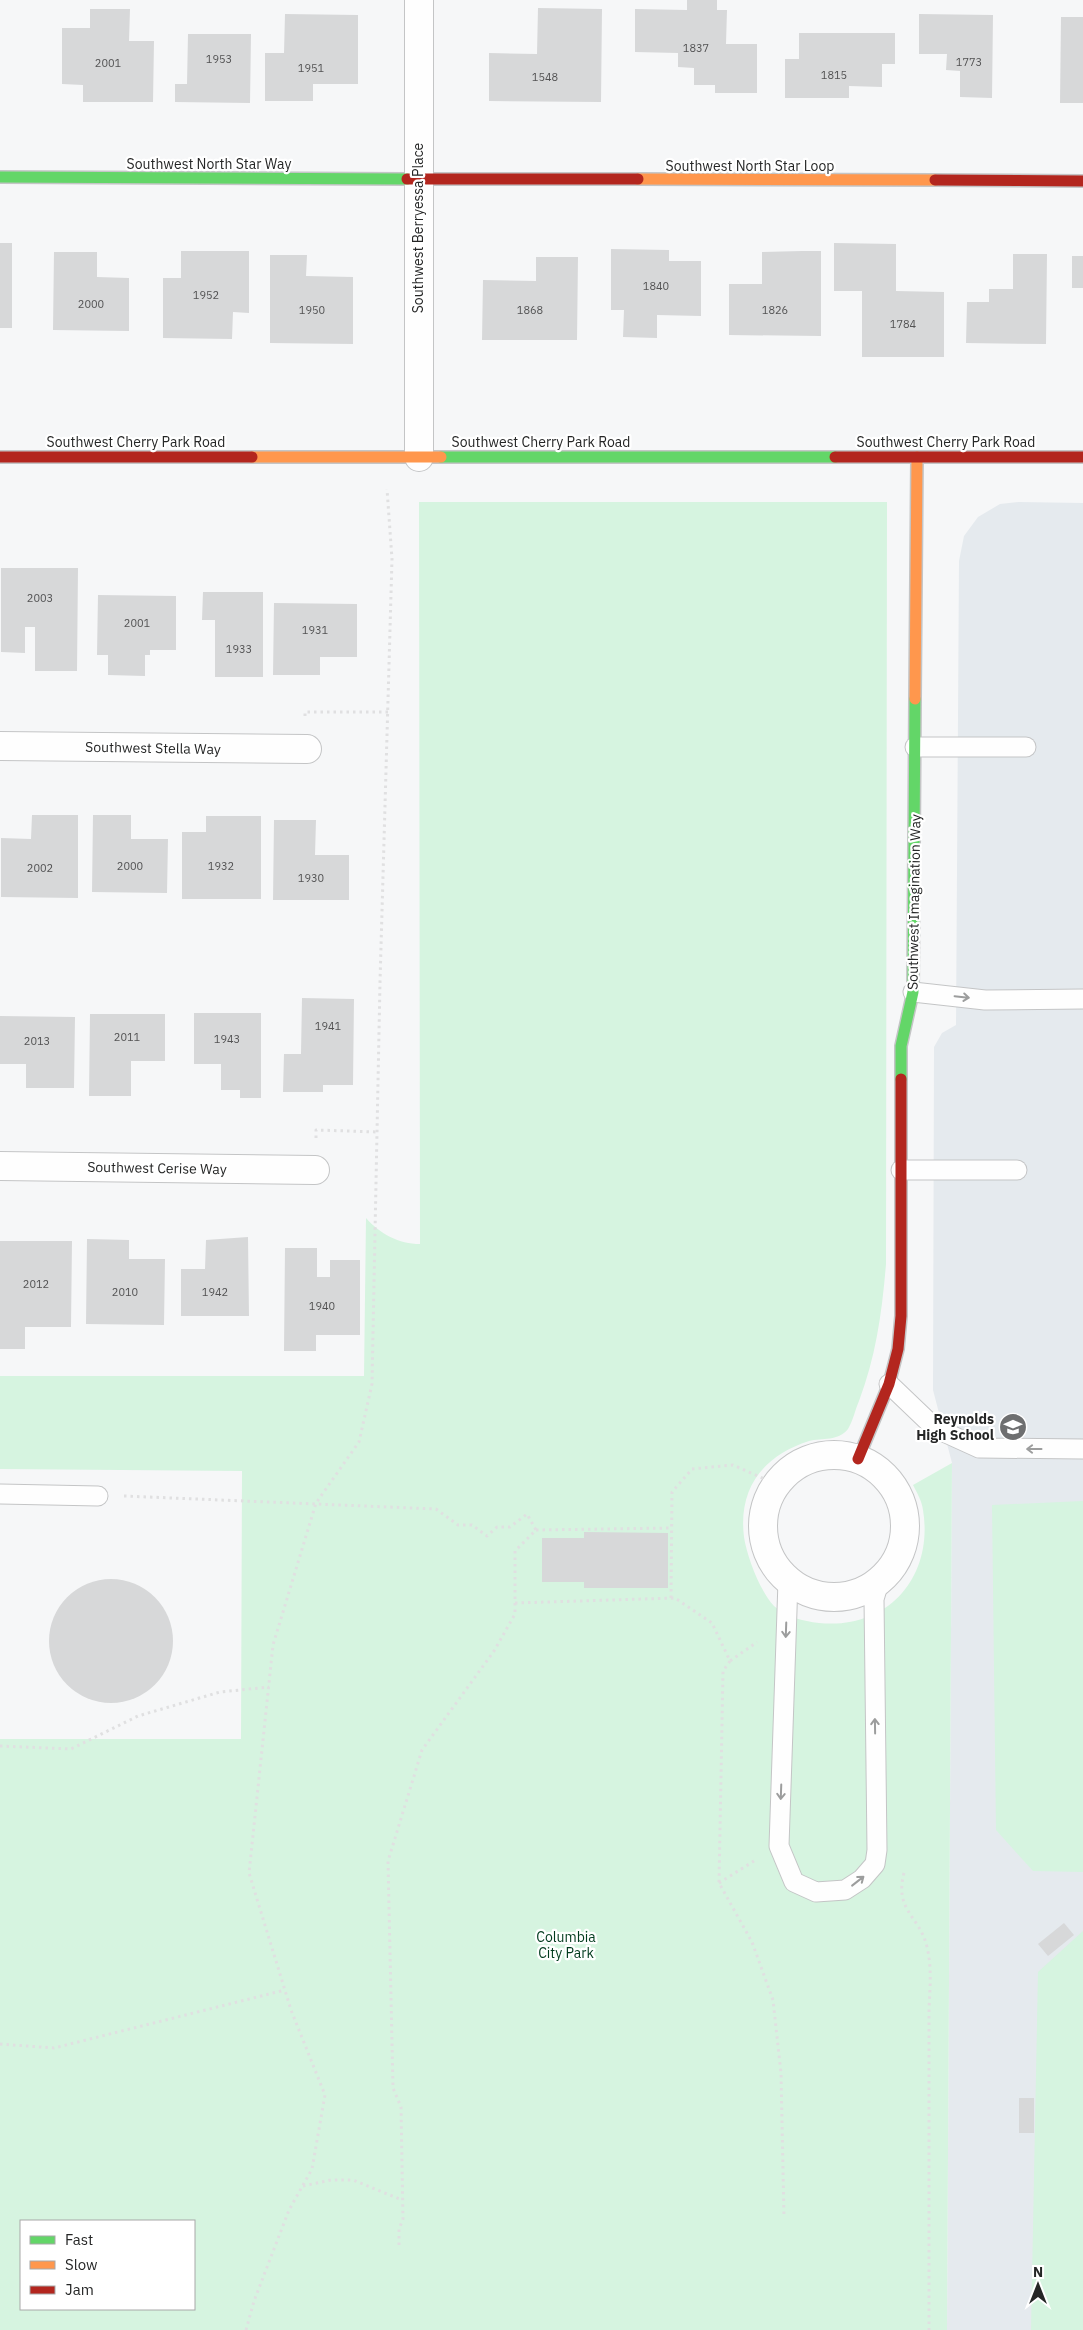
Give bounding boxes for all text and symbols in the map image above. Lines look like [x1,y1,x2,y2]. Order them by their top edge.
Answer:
house number: 1837 [683,41,709,55]
house number: 1953 [206,52,232,66]
house number: 1773 [956,55,982,69]
house number: 2001 [95,56,122,70]
house number: 1951 [298,61,325,75]
house number: 1815 [821,68,847,82]
house number: 1548 [532,70,558,84]
street label: Southwest Berryessa Place [409,142,427,313]
street label: Southwest North Star Way [127,155,291,173]
street label: Southwest North Star Loop [666,157,834,175]
house number: 1840 [643,279,669,293]
house number: 1952 [193,288,219,302]
house number: 2000 [78,297,104,311]
house number: 1950 [299,303,325,317]
house number: 1868 [517,303,543,317]
house number: 1826 [762,303,788,317]
house number: 1784 [890,317,917,331]
street label: Southwest Cherry Park Road [47,433,225,451]
street label: Southwest Cherry Park Road [452,433,630,451]
street label: Southwest Cherry Park Road [857,433,1035,451]
house number: 2003 [27,591,53,605]
house number: 2001 [124,616,151,630]
house number: 1931 [302,623,329,637]
house number: 1933 [226,642,252,656]
street label: Southwest Stella Way [85,738,221,758]
street label: Southwest Imagination Way [903,814,925,990]
house number: 2000 [117,859,143,873]
house number: 1932 [208,859,234,873]
house number: 2002 [27,861,53,875]
house number: 1930 [298,871,324,885]
one-way arrow [954,992,970,1002]
house number: 1941 [315,1019,342,1033]
house number: 2011 [114,1030,141,1044]
house number: 1943 [214,1032,240,1046]
house number: 2013 [24,1034,50,1048]
street label: Southwest Cerise Way [87,1158,227,1178]
house number: 2012 [23,1277,49,1291]
house number: 2010 [112,1285,138,1299]
house number: 1942 [202,1285,228,1299]
house number: 1940 [309,1299,335,1313]
place label: Reynolds High School [916,1410,994,1444]
school or university icon: Reynolds High School [998,1412,1028,1442]
one-way arrow [1027,1444,1043,1454]
one-way arrow [781,1622,791,1638]
one-way arrow [871,1718,880,1734]
one-way arrow [776,1784,786,1800]
one-way arrow [851,1875,864,1886]
park label: Columbia City Park [536,1928,596,1962]
legend [20,2220,195,2310]
text: Fast [65,2230,93,2249]
text: Slow [65,2255,98,2274]
north arrow [1013,2260,1063,2310]
text: N [1033,2263,1043,2281]
text: Jam [65,2280,94,2299]

